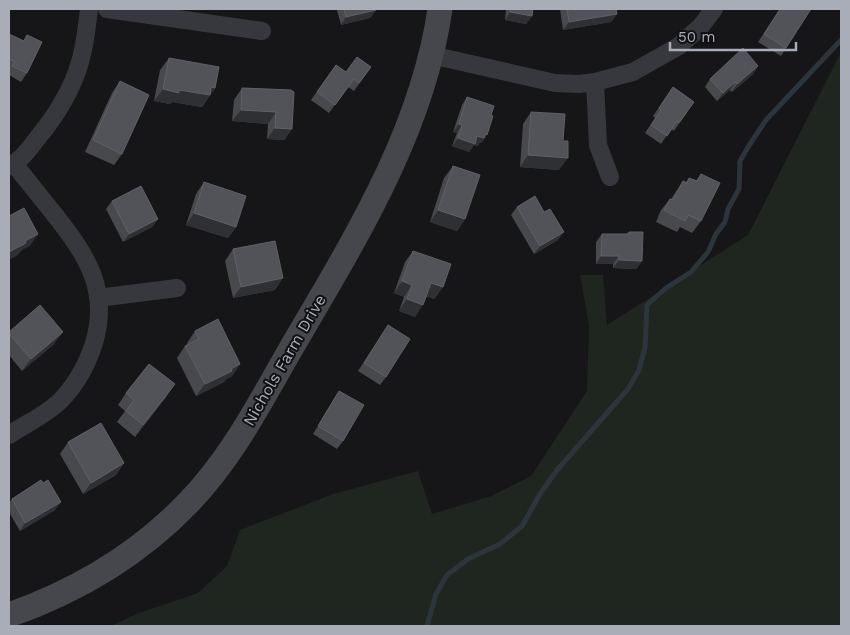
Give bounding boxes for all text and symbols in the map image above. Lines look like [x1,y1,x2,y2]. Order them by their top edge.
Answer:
scale bar [670,20,796,52]
text: 50 m [678,28,715,46]
street label: Nichols Farm Drive [239,291,330,429]

